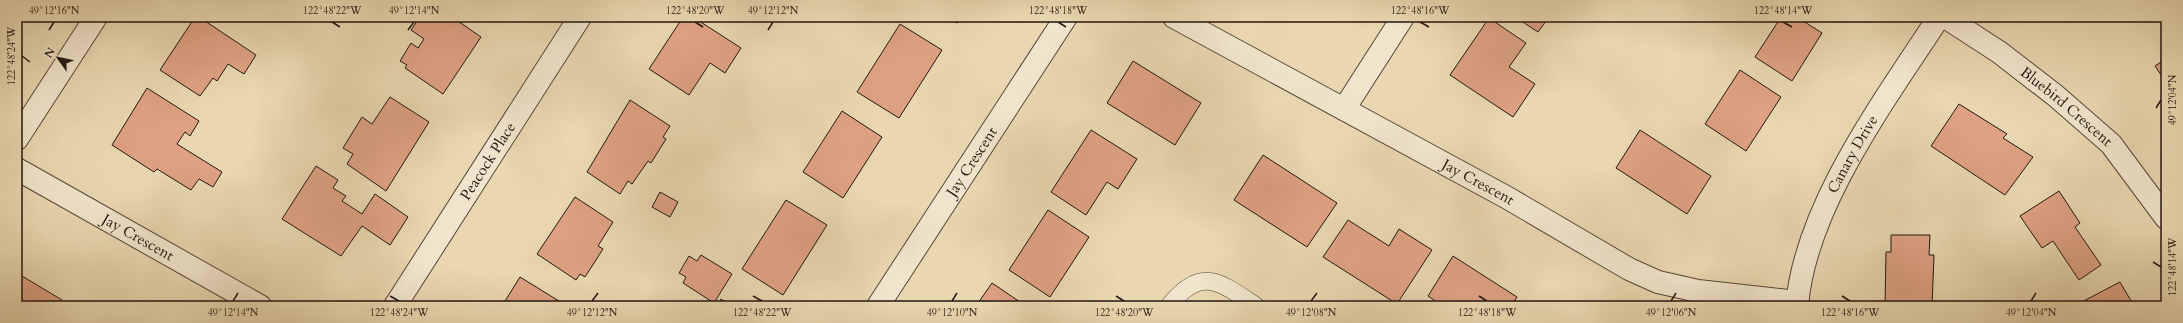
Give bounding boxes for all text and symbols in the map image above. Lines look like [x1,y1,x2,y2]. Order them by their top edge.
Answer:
text: 49°12'16"N [29,4,80,18]
text: 122°48'22"W [303,4,362,18]
text: 49°12'14"N [389,4,440,18]
text: 122°48'20"W [666,4,725,18]
text: 49°12'12"N [748,4,799,18]
text: 122°48'18"W [1029,4,1088,18]
text: 122°48'16"W [1391,4,1450,18]
text: 122°48'14"W [1754,4,1813,18]
text: 122°48'24"W [5,26,19,85]
north arrow [38,38,78,78]
text: N [41,44,59,61]
street label: Bluebird Crescent [2016,62,2117,151]
text: 49°12'04"N [2166,74,2180,125]
street label: Canary Drive [1823,111,1882,197]
street label: Peacock Place [455,118,520,204]
street label: Jay Crescent [941,123,1002,202]
street label: Jay Crescent [1437,153,1518,210]
street label: Jay Crescent [97,208,178,266]
text: 122°48'14"W [2166,237,2180,296]
text: 49°12'14"N [208,306,259,320]
text: 122°48'24"W [370,306,429,320]
text: 49°12'12"N [567,306,618,320]
text: 122°48'22"W [733,306,792,320]
text: 49°12'10"N [927,306,978,320]
text: 122°48'20"W [1095,306,1154,320]
text: 49°12'08"N [1286,306,1337,320]
text: 122°48'18"W [1458,306,1517,320]
text: 49°12'06"N [1646,306,1697,320]
text: 122°48'16"W [1821,306,1880,320]
text: 49°12'04"N [2006,306,2057,320]

